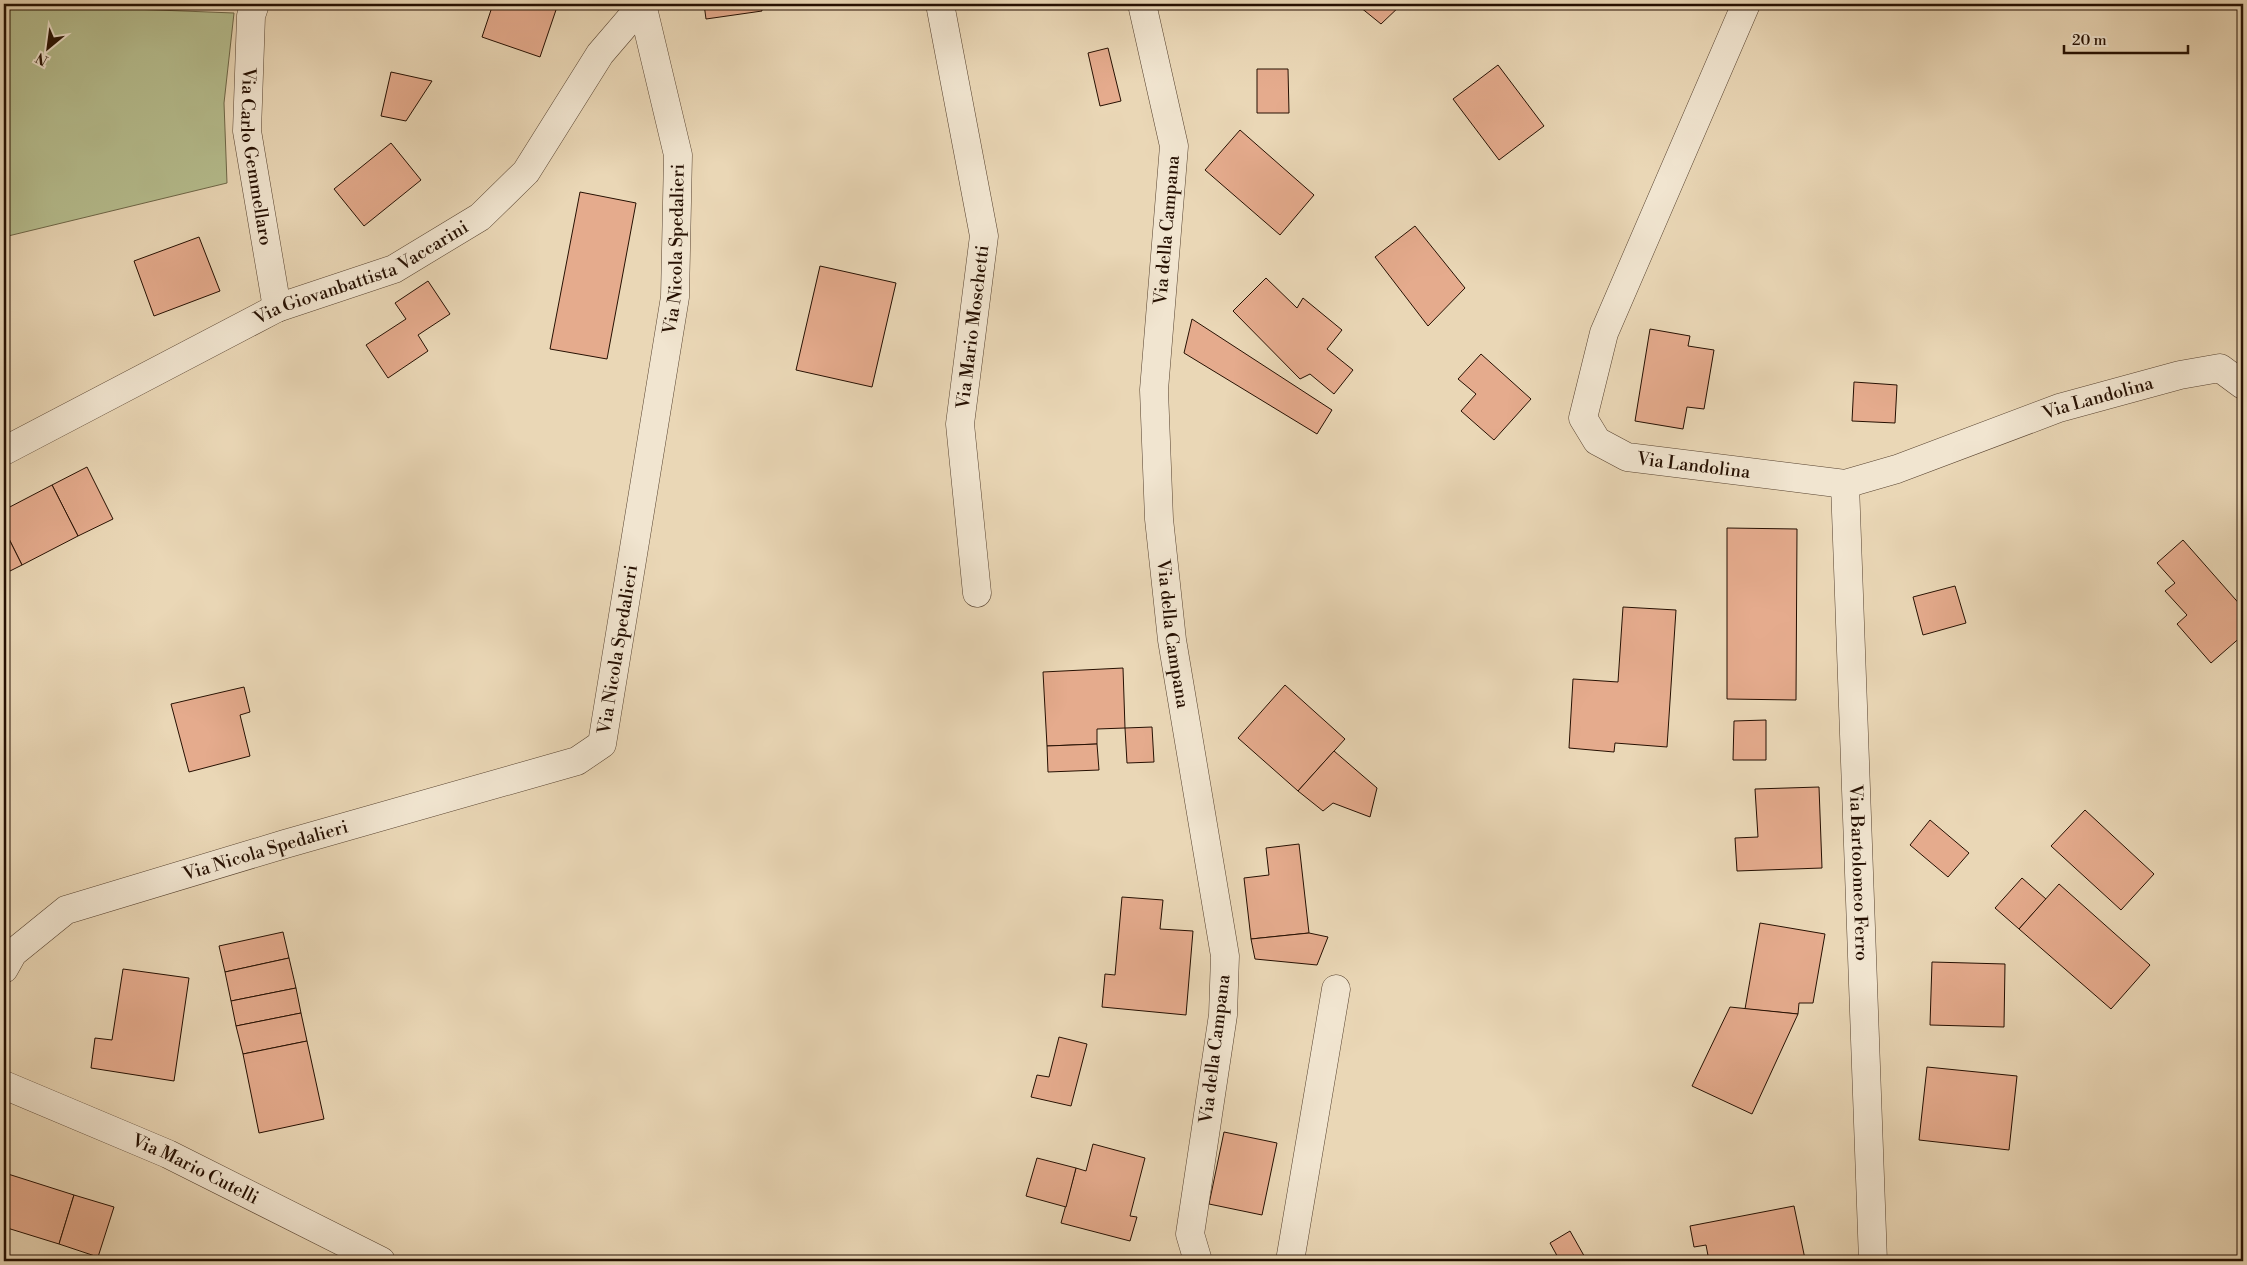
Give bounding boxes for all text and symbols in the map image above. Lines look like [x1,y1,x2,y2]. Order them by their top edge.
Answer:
north arrow [22,22,72,72]
scale bar [2064,22,2188,54]
text: 20 m [2072,31,2107,50]
text: N [33,48,51,69]
street label: Via Carlo Gemmellaro [235,66,278,247]
street label: Via della Campana [1149,153,1185,307]
street label: Via Nicola Spedalieri [657,163,689,337]
street label: Via Giovanbattista Vaccarini [249,215,473,330]
street label: Via Mario Moschetti [951,244,994,411]
street label: Via Landolina [2038,371,2157,425]
street label: Via Landolina [1635,447,1752,484]
street label: Via della Campana [1152,557,1195,711]
street label: Via Nicola Spedalieri [592,563,643,737]
street label: Via Bartolomeo Ferro [1844,783,1874,961]
street label: Via Nicola Spedalieri [179,815,351,886]
street label: Via della Campana [1194,972,1236,1126]
street label: Via Mario Cutelli [128,1128,263,1209]

